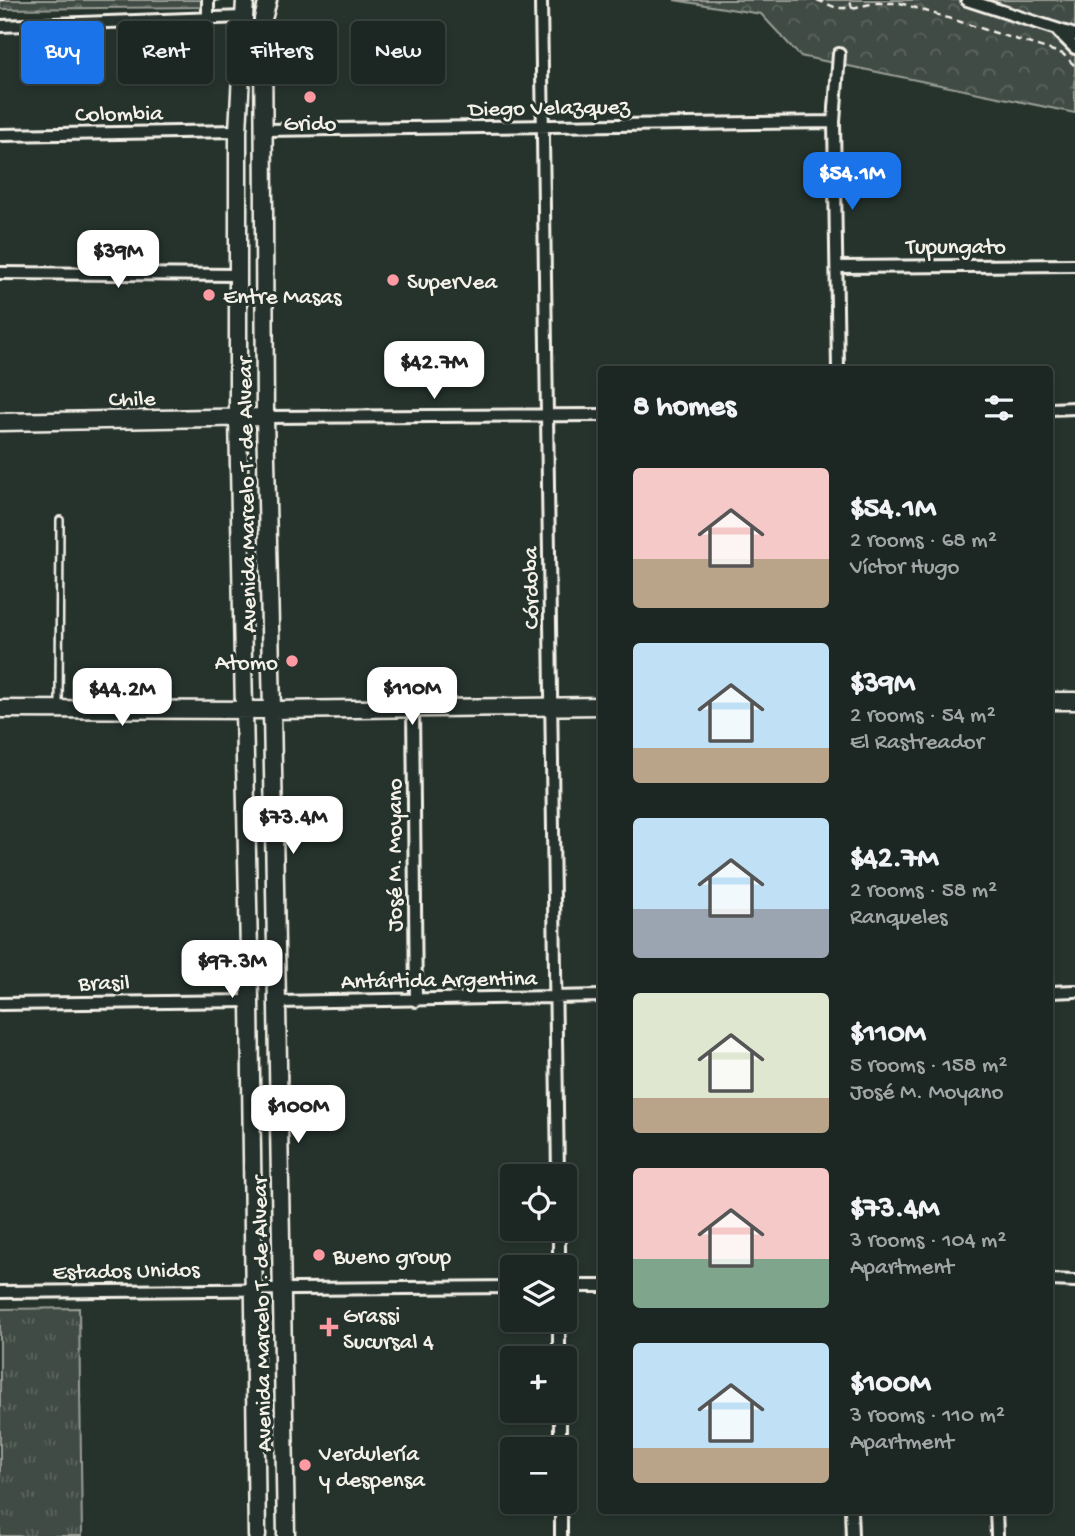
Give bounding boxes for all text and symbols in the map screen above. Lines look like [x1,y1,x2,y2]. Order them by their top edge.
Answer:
chip: Buy [21,21,104,84]
chip: Rent [118,21,213,84]
chip: Filters [227,21,337,84]
chip: New [351,21,445,84]
marker: Grido [302,89,318,105]
street label: Diego Velazquez [466,95,631,124]
street label: Colombia [75,101,164,130]
place label: Grido [283,112,337,139]
pin: $54.1M [795,152,909,212]
text: $54.1M [819,161,885,188]
pin: $39M [77,230,159,290]
street label: Tupungato [904,235,1006,262]
text: $39M [93,239,143,266]
place label: SuperVea [407,270,498,297]
marker: SuperVea [385,272,401,288]
place label: Entre Masas [223,285,342,312]
marker: Entre Masas [201,287,217,303]
pin: $42.7M [377,342,491,401]
text: $42.7M [400,350,468,377]
street label: Avenida Marcelo T. de Alvear [233,355,264,633]
street label: Chile [108,387,157,414]
icon: filters [980,389,1018,427]
text: 8 homes [633,391,736,426]
text: $54.1M [850,493,936,528]
icon: home [689,496,773,580]
text: 2 rooms · 68 m² [850,528,997,555]
street label: Córdoba [518,545,547,630]
text: Víctor Hugo [850,555,959,582]
place label: Atomo [215,651,278,678]
marker: Atomo [284,653,300,669]
pin: $44.2M [65,668,179,728]
pin: $110M [363,668,461,727]
text: $39M [850,668,915,703]
icon: home [689,671,773,755]
text: $110M [383,676,441,703]
text: $44.2M [89,677,155,704]
text: 2 rooms · 54 m² [850,703,996,730]
text: El Rastreador [850,730,984,757]
street label: José M. Moyano [383,778,410,932]
pin: $73.4M [236,796,350,856]
text: $73.4M [259,805,327,832]
text: $42.7M [850,843,938,878]
icon: home [689,846,773,930]
text: 2 rooms · 58 m² [850,878,997,905]
text: Ranqueles [850,905,948,932]
pin: $97.3M [175,940,289,1000]
text: $97.3M [198,949,266,976]
street label: Antártida Argentina [341,966,539,997]
street label: Brasil [77,971,130,998]
text: $110M [850,1018,926,1053]
icon: home [689,1021,773,1105]
text: 5 rooms · 158 m² [850,1053,1007,1080]
text: José M. Moyano [850,1080,1003,1107]
pin: $100M [249,1086,347,1145]
text: $100M [267,1094,329,1121]
map controls [500,1164,577,1514]
button: locate [500,1164,577,1241]
street label: Avenida Marcelo T. de Alvear [248,1174,279,1452]
text: $73.4M [850,1193,939,1228]
icon: home [689,1196,773,1280]
text: 3 rooms · 104 m² [850,1228,1006,1255]
place label: Bueno group [332,1245,451,1272]
marker: Bueno group [311,1247,327,1263]
button: layers [500,1255,577,1332]
text: Apartment [850,1255,954,1282]
street label: Estados Unidos [52,1258,200,1287]
place label: Grassi Sucursal 4 [343,1304,434,1357]
marker: Grassi Sucursal 4 [321,1319,337,1335]
button: + [500,1346,577,1423]
text: $100M [850,1368,930,1403]
icon: home [689,1371,773,1455]
text: 3 rooms · 110 m² [850,1403,1005,1430]
text: Apartment [850,1430,954,1457]
button: − [500,1437,577,1514]
place label: Verdulería y despensa [318,1442,426,1495]
marker: Verdulería y despensa [297,1457,313,1473]

